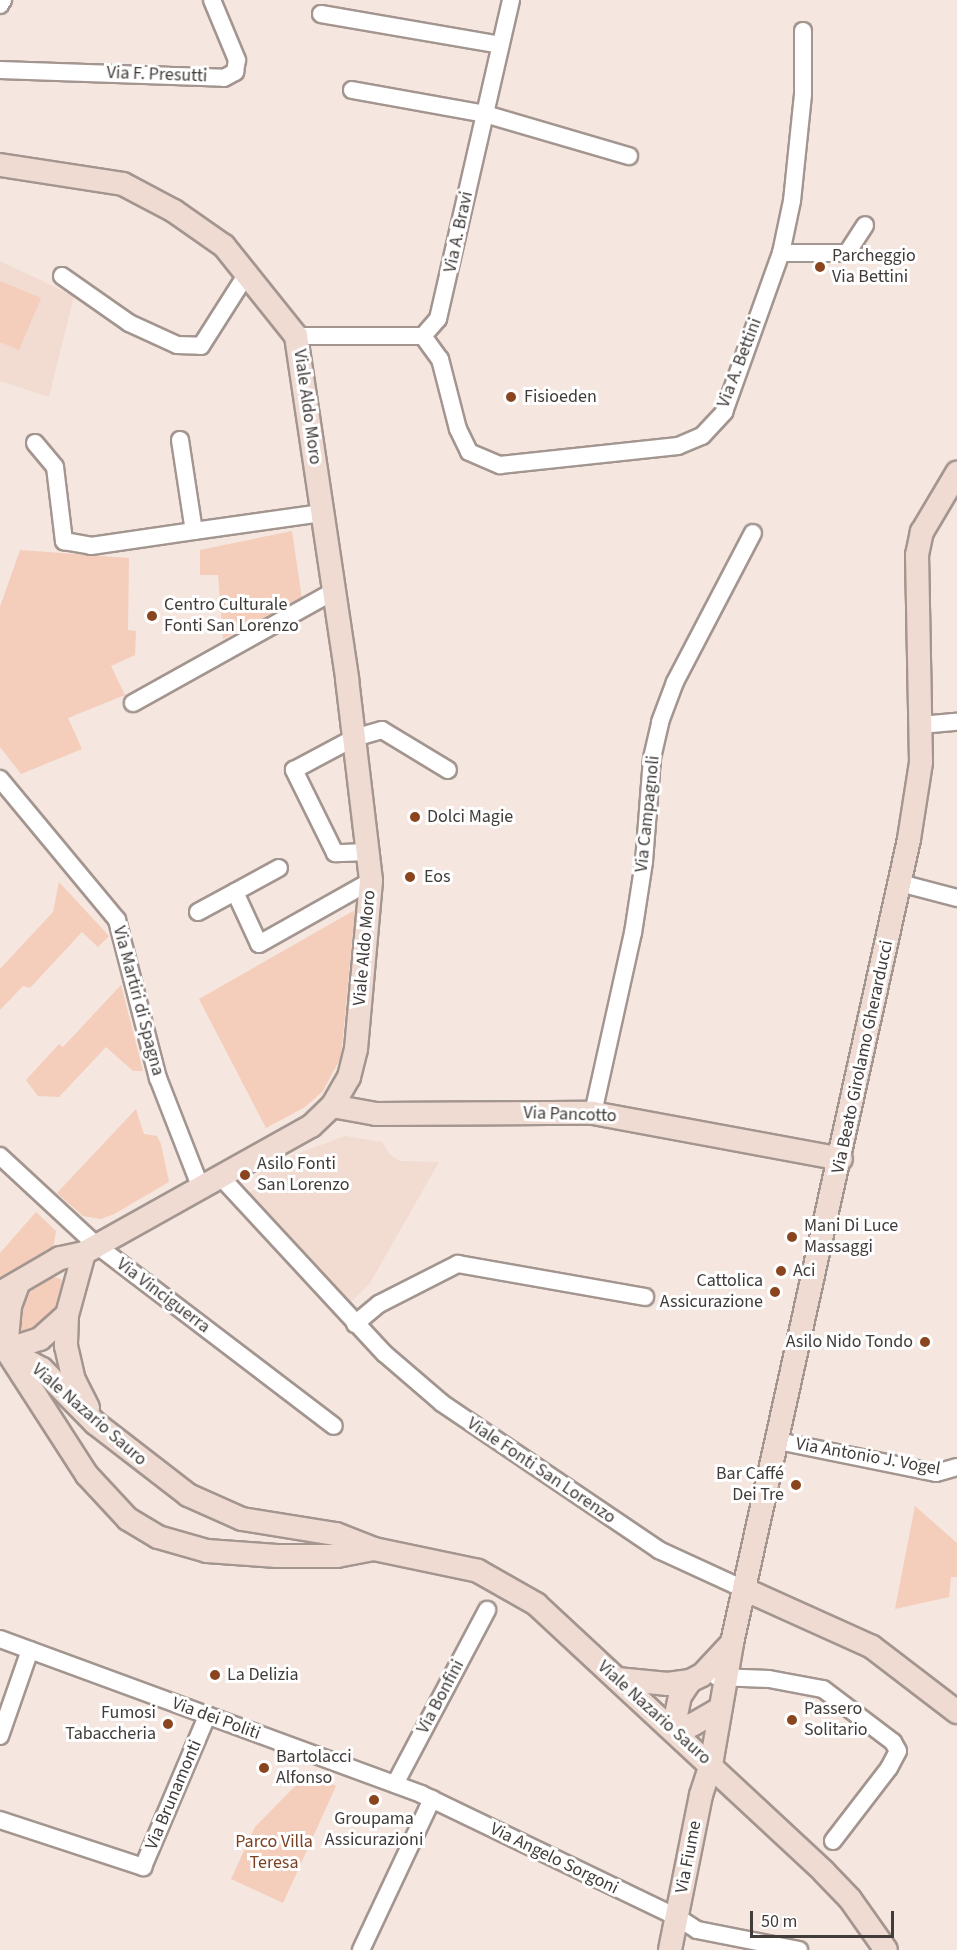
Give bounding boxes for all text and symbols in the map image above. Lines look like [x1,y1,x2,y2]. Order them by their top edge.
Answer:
street label: Via F. Presutti [106,62,208,88]
street label: Via A. Bravi [440,189,478,275]
place label: Parcheggio Via Bettini [832,246,916,288]
marker: Parcheggio Via Bettini [813,260,827,274]
street label: Via A. Bettini [713,315,767,411]
street label: Viale Aldo Moro [288,348,326,466]
place label: Fisioeden [524,386,597,408]
marker: Fisioeden [502,388,520,406]
place label: Centro Culturale Fonti San Lorenzo [164,595,299,638]
marker: Centro Culturale Fonti San Lorenzo [145,609,159,623]
street label: Via Campagnoli [631,755,665,873]
place label: Dolci Magie [427,806,513,828]
marker: Dolci Magie [408,810,422,824]
place label: Eos [424,866,451,888]
marker: Eos [401,868,419,886]
street label: Viale Aldo Moro [349,889,381,1007]
street label: Via Martiri di Spagna [108,924,168,1078]
street label: Via Beato Girolamo Gherarducci [828,938,898,1176]
street label: Via Pancotto [523,1103,617,1127]
place label: Asilo Fonti San Lorenzo [257,1154,349,1196]
marker: Asilo Fonti San Lorenzo [238,1168,252,1182]
place label: Mani Di Luce Massaggi [804,1216,898,1258]
marker: Mani Di Luce Massaggi [785,1230,799,1244]
street label: Via Vinciguerra [112,1254,214,1338]
place label: Aci [793,1260,815,1282]
marker: Aci [774,1264,788,1278]
place label: Cattolica Assicurazione [660,1271,763,1314]
marker: Cattolica Assicurazione [768,1285,782,1299]
place label: Asilo Nido Tondo [786,1331,913,1353]
marker: Asilo Nido Tondo [918,1335,932,1349]
street label: Viale Nazario Sauro [27,1359,151,1471]
street label: Viale Fonti San Lorenzo [463,1413,619,1529]
street label: Via Antonio J. Vogel [794,1434,942,1480]
place label: Bar Caffé Dei Tre [716,1464,784,1506]
marker: Bar Caffé Dei Tre [789,1478,803,1492]
street label: Via Bonfini [413,1656,469,1738]
street label: Viale Nazario Sauro [593,1656,715,1770]
place label: La Delizia [227,1664,299,1686]
marker: La Delizia [208,1668,222,1682]
street label: Via dei Politi [169,1693,263,1745]
place label: Passero Solitario [804,1699,868,1742]
place label: Fumosi Tabaccheria [65,1703,156,1746]
marker: Passero Solitario [785,1713,799,1727]
marker: Fumosi Tabaccheria [161,1717,175,1731]
street label: Via Brunamonti [141,1737,207,1853]
place label: Bartolacci Alfonso [276,1747,352,1790]
marker: Bartolacci Alfonso [257,1761,271,1775]
marker: Groupama Assicurazioni [367,1793,381,1807]
place label: Groupama Assicurazioni [325,1809,423,1852]
street label: Via Angelo Sorgoni [486,1819,622,1899]
street label: Via Fiume [671,1819,707,1895]
park label: Parco Villa Teresa [235,1832,313,1874]
scale bar [753,1899,897,1937]
text: 50 m [761,1909,797,1934]

